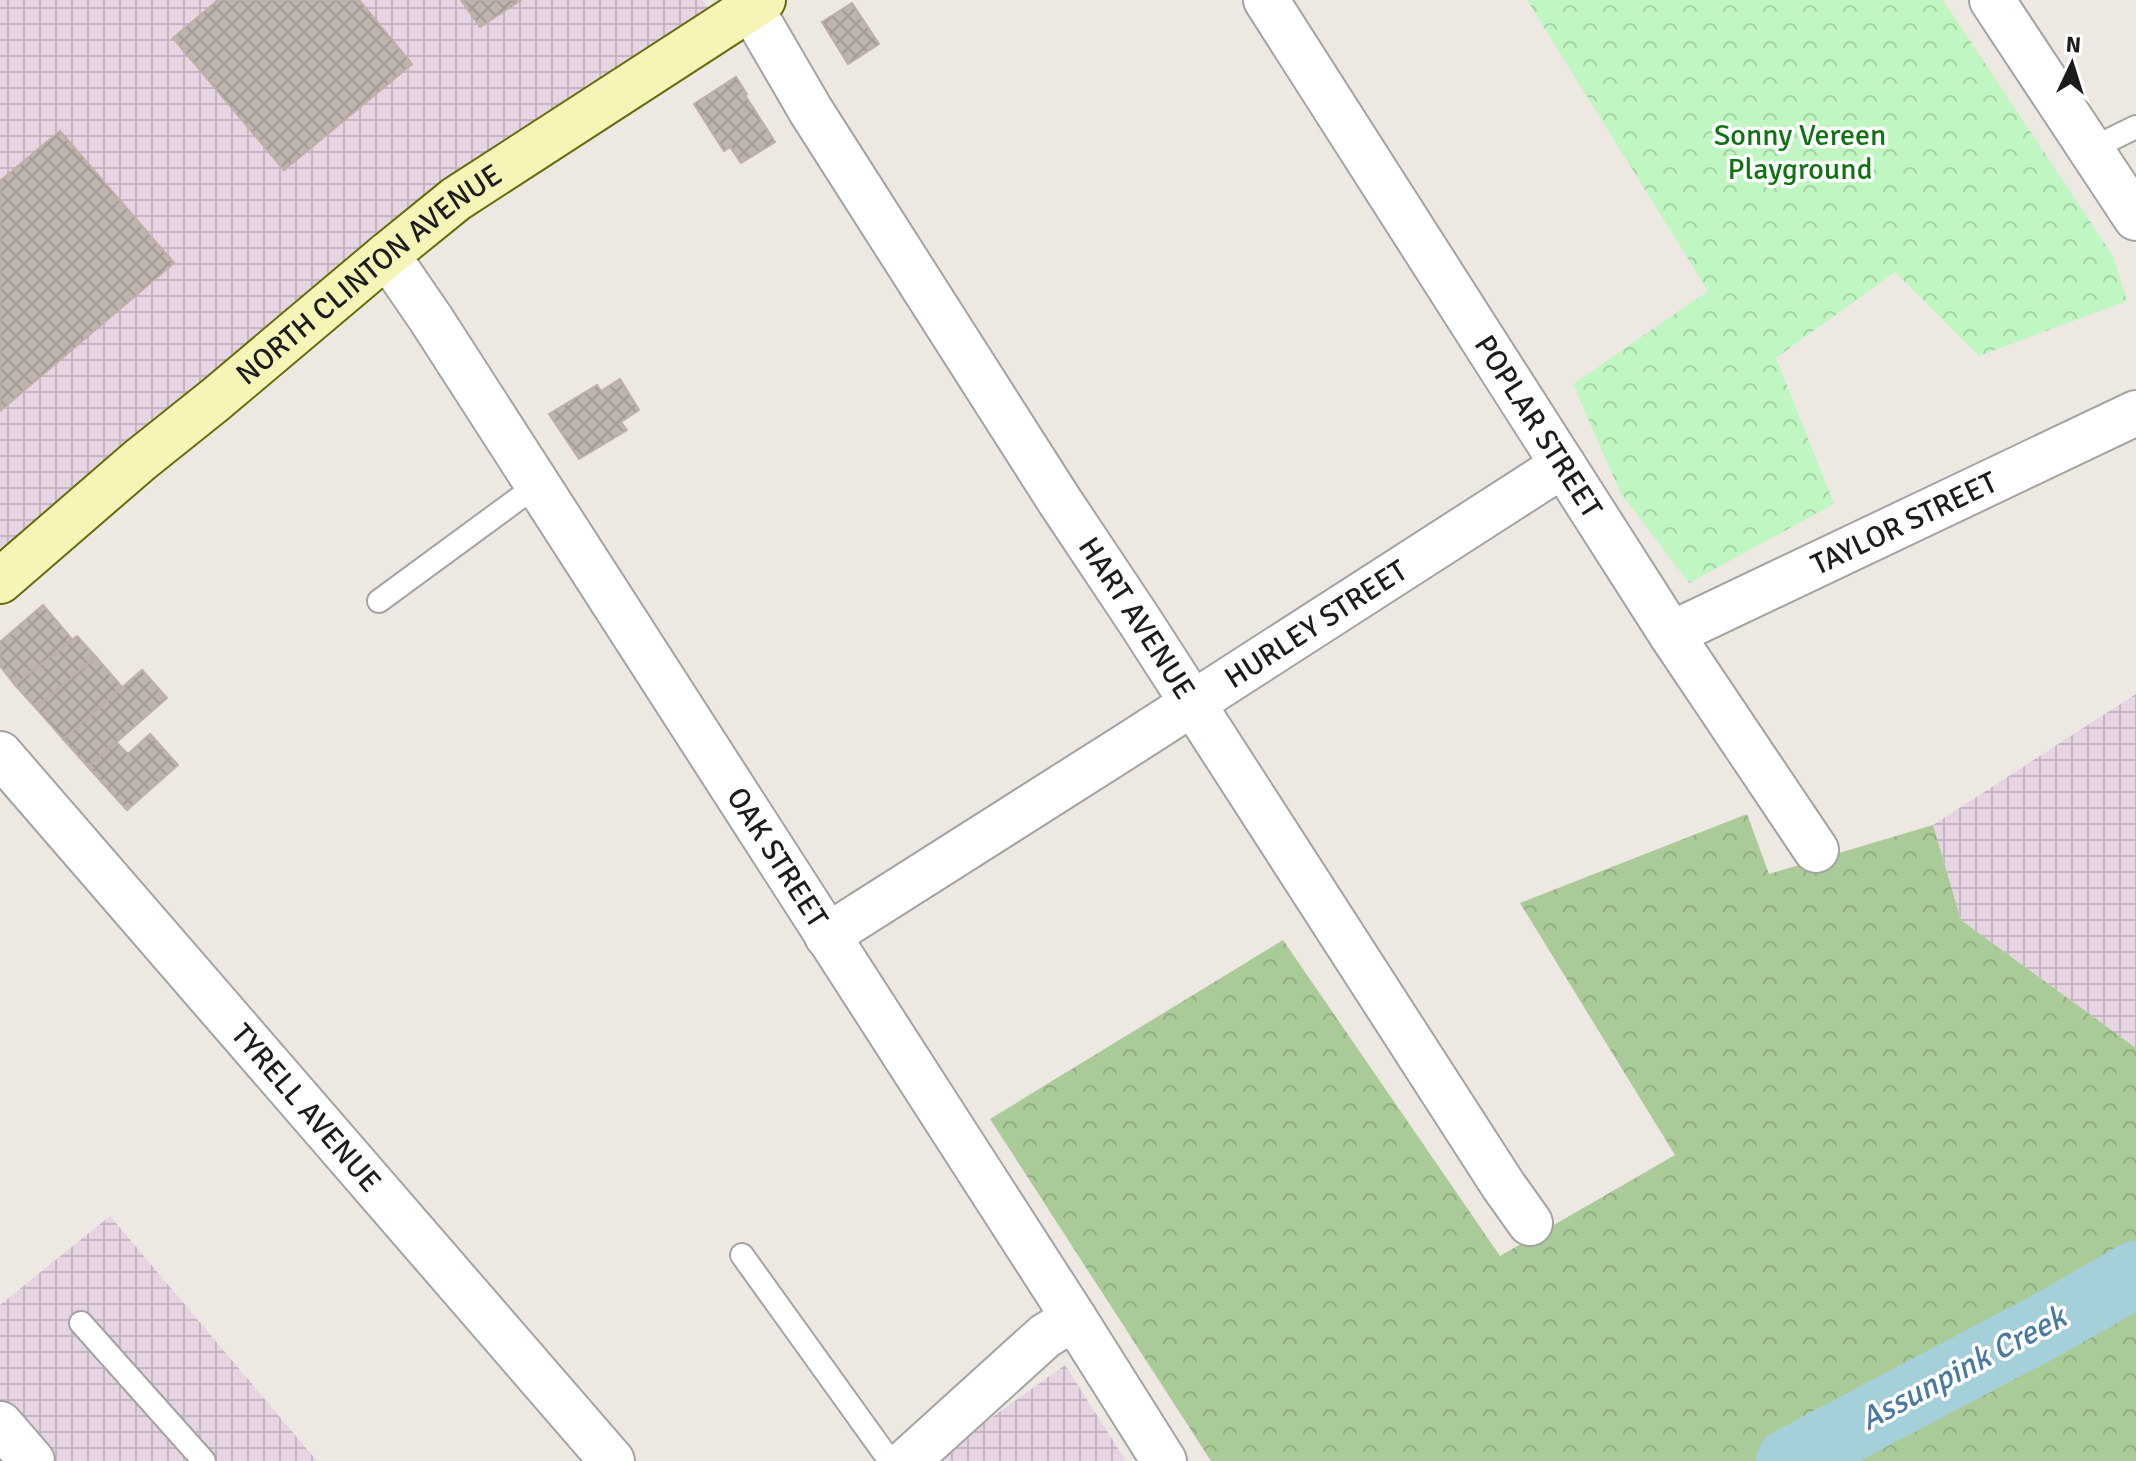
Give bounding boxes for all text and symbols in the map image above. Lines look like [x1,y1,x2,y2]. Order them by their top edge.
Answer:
north arrow [2032,24,2112,104]
text: N [2065,31,2082,59]
park label: Sonny Vereen Playground [1714,117,1886,188]
street label: NORTH CLINTON AVENUE [229,156,509,393]
street label: POPLAR STREET [1466,328,1611,525]
street label: TAYLOR STREET [1805,463,2003,583]
street label: HART AVENUE [1070,530,1203,706]
street label: HURLEY STREET [1218,552,1414,696]
street label: OAK STREET [719,780,836,935]
street label: TYRELL AVENUE [223,1016,389,1200]
water label: Assunpink Creek [1853,1296,2075,1439]

